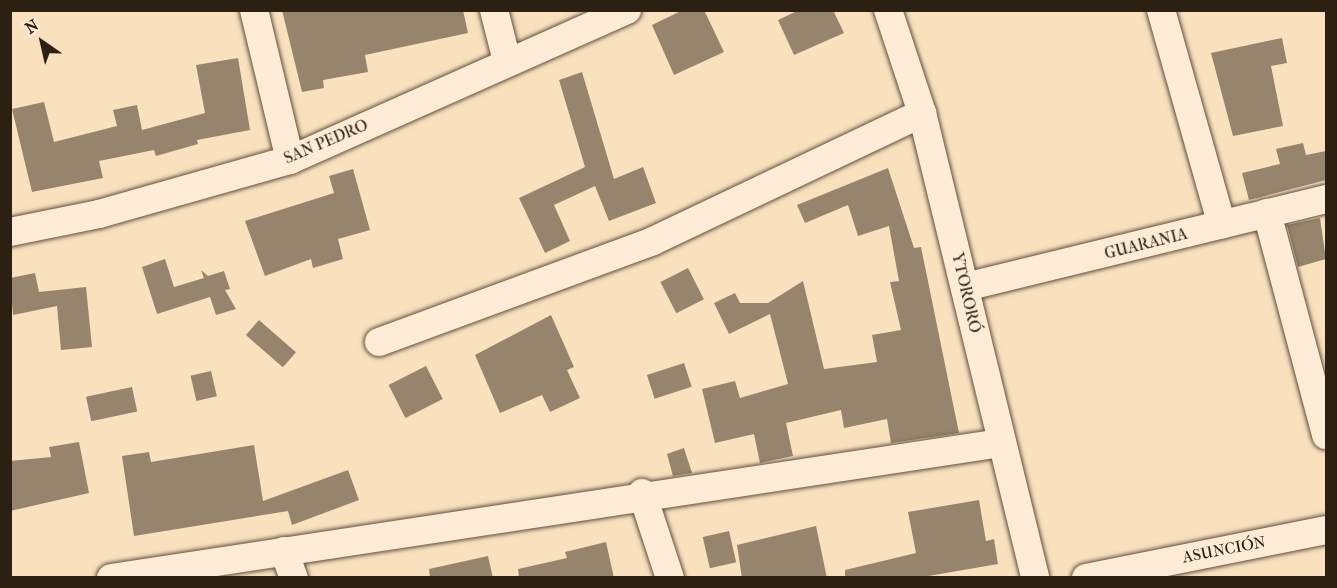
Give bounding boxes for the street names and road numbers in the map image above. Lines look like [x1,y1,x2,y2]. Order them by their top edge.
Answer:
street label: SAN PEDRO [281,116,371,168]
street label: GUARANIA [1103,224,1189,264]
street label: YTORORÓ [947,251,985,335]
street label: ASUNCIÓN [1181,533,1267,567]

